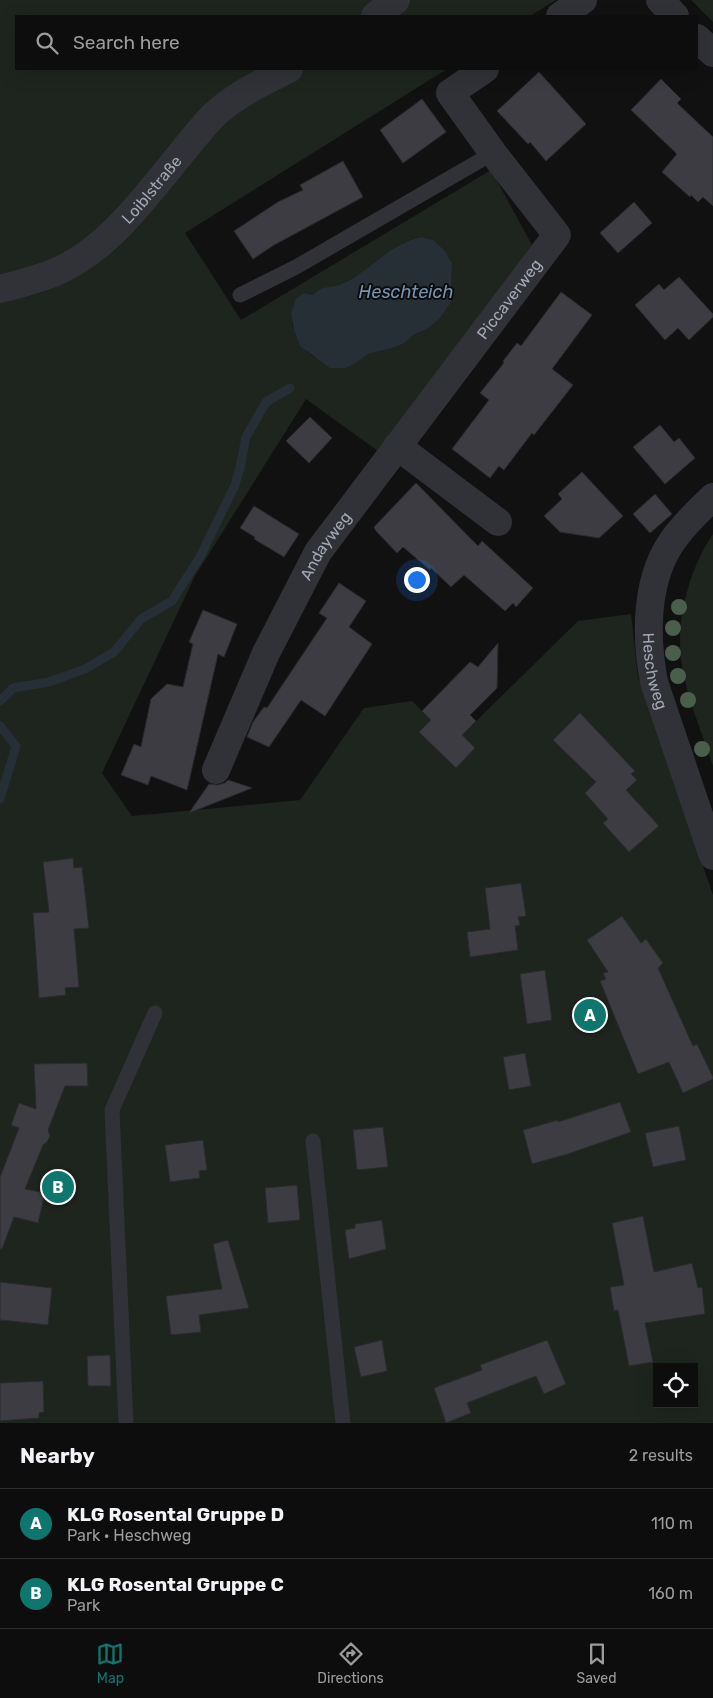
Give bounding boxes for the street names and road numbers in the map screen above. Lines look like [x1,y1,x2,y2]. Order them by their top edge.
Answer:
street label: Loiblstraße [118,152,186,228]
street label: Piccaverweg [473,255,546,343]
street label: Andayweg [296,508,355,583]
street label: Heschweg [639,632,672,712]

